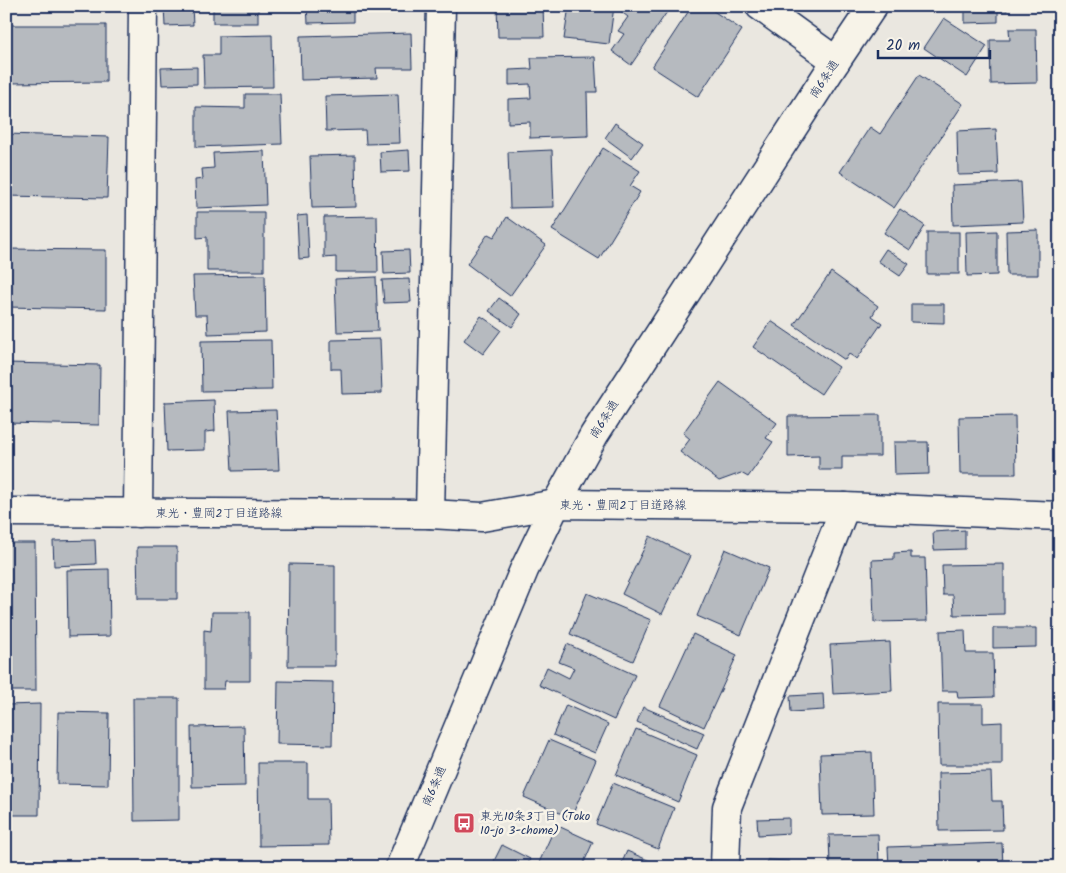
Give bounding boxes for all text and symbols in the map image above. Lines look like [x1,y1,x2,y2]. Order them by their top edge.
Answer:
scale bar [878,28,991,60]
text: 20 m [886,34,920,58]
street label: 南6条通 [805,56,844,102]
street label: 南6条通 [585,396,624,442]
street label: 東光・豊岡2丁目道路線 [560,496,686,515]
street label: 東光・豊岡2丁目道路線 [156,504,282,523]
street label: 南6条通 [417,763,452,810]
place label: 東光10条3丁目 (Toko 10-jo 3-chome) [480,807,590,840]
bus stop icon: 東光10条3丁目 (Toko 10-jo 3-chome) [452,811,476,835]

